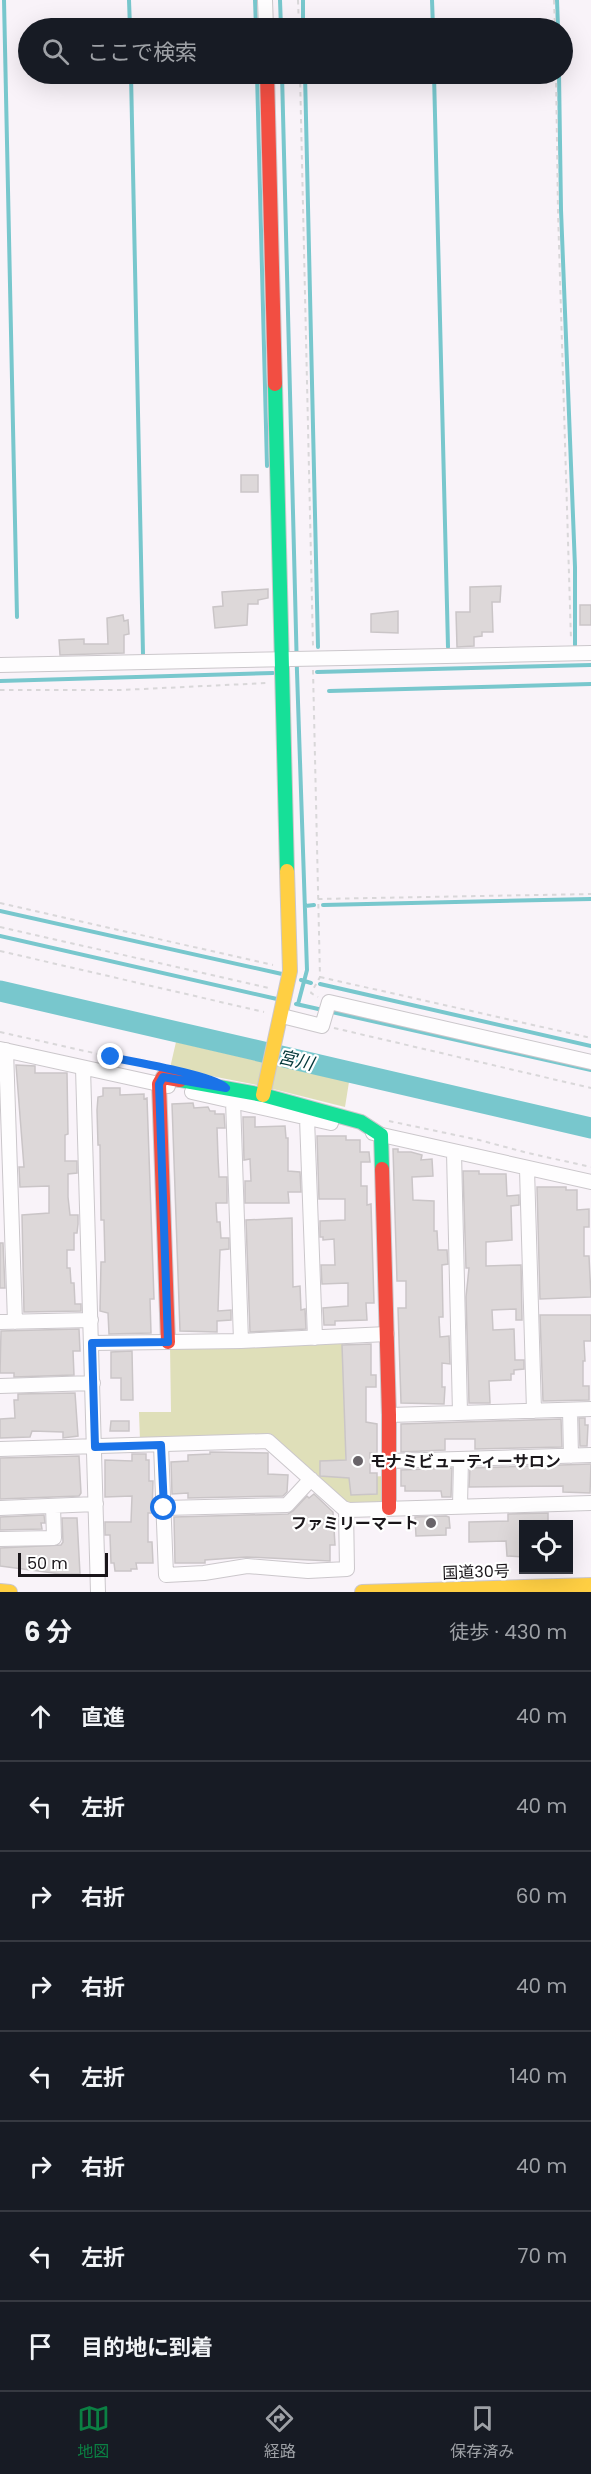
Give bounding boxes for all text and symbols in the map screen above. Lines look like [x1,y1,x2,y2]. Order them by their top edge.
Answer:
search box [18,18,573,84]
icon: search [39,35,72,68]
text: ここで検索 [87,37,197,68]
route end [97,1043,123,1069]
water label: 宮川 [276,1044,318,1077]
place label: モナミビューティーサロン [370,1450,561,1473]
marker: モナミビューティーサロン [351,1454,365,1468]
route start [150,1494,176,1520]
place label: ファミリーマート [291,1512,419,1535]
marker: ファミリーマート [424,1516,438,1530]
map controls [519,1520,573,1574]
button: locate [519,1520,573,1574]
scale bar [18,1550,108,1578]
text: 50 m [27,1552,68,1575]
street label: 国道30号 [442,1559,510,1585]
text: 6 分 [24,1614,72,1650]
text: 徒歩 · 430 m [449,1618,567,1646]
icon: ahead [24,1700,57,1733]
text: 直進 [81,1702,125,1733]
text: 40 m [516,1702,567,1730]
icon: left [24,1790,57,1823]
text: 左折 [81,1792,125,1823]
text: 40 m [516,1792,567,1820]
icon: right [24,1880,57,1913]
text: 右折 [81,1882,125,1913]
text: 60 m [516,1882,567,1910]
icon: right [24,1970,57,2003]
text: 右折 [81,1972,125,2003]
text: 40 m [516,1972,567,2000]
icon: left [24,2060,57,2093]
text: 左折 [81,2062,125,2093]
text: 140 m [510,2062,567,2090]
icon: right [24,2150,57,2183]
text: 右折 [81,2152,125,2183]
text: 40 m [516,2152,567,2180]
icon: left [24,2240,57,2273]
text: 左折 [81,2242,125,2273]
text: 70 m [518,2242,567,2270]
icon: arrive [24,2330,57,2363]
text: 目的地に到着 [81,2332,213,2363]
tab: 地図 [77,2402,110,2464]
tab: 経路 [263,2402,296,2464]
tab: 保存済み [450,2402,514,2464]

